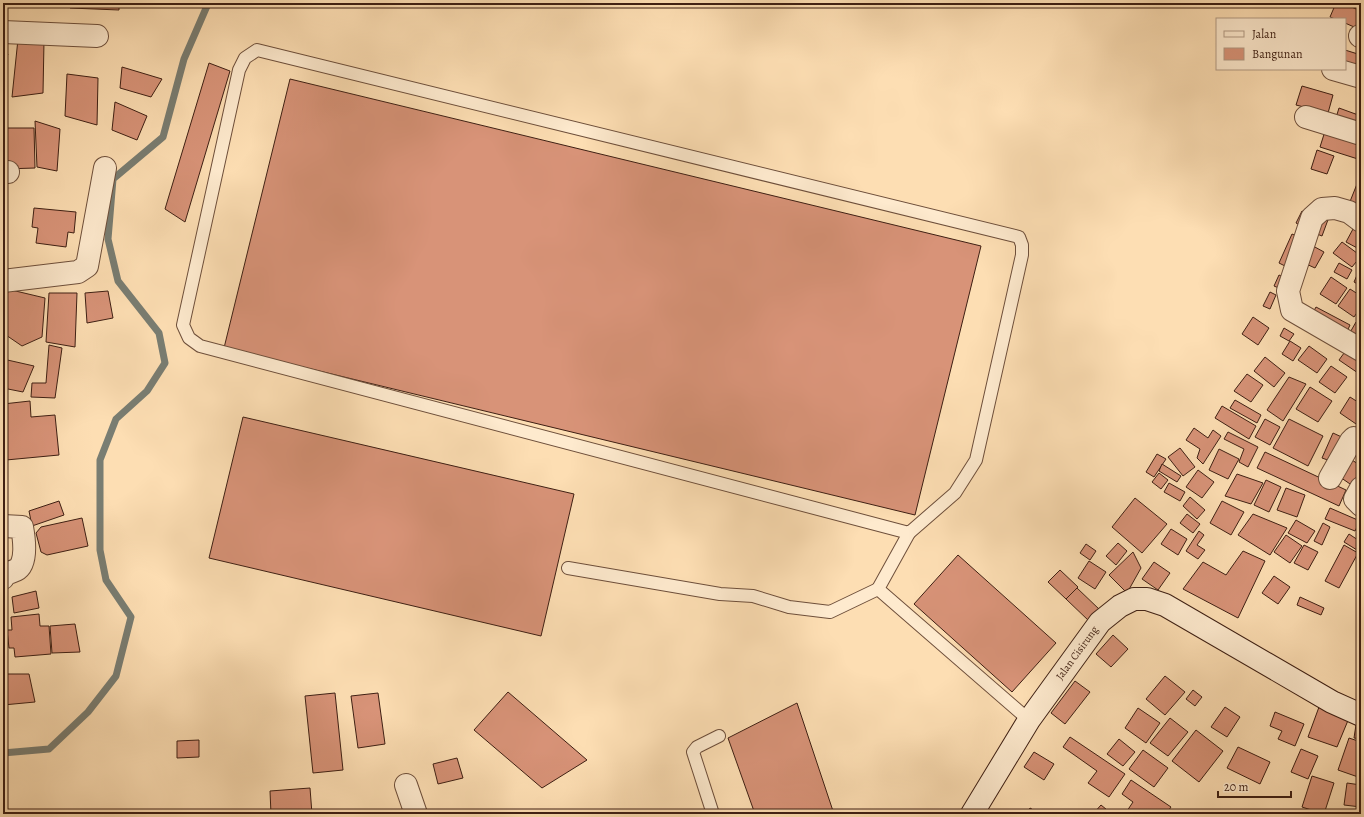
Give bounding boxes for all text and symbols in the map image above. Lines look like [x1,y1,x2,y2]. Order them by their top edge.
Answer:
legend [1216,18,1346,70]
text: Jalan [1252,26,1277,42]
text: Bangunan [1252,46,1303,62]
street label: Jalan Cisirung [1052,623,1102,683]
scale bar [1218,773,1291,799]
text: 20 m [1224,779,1248,795]

